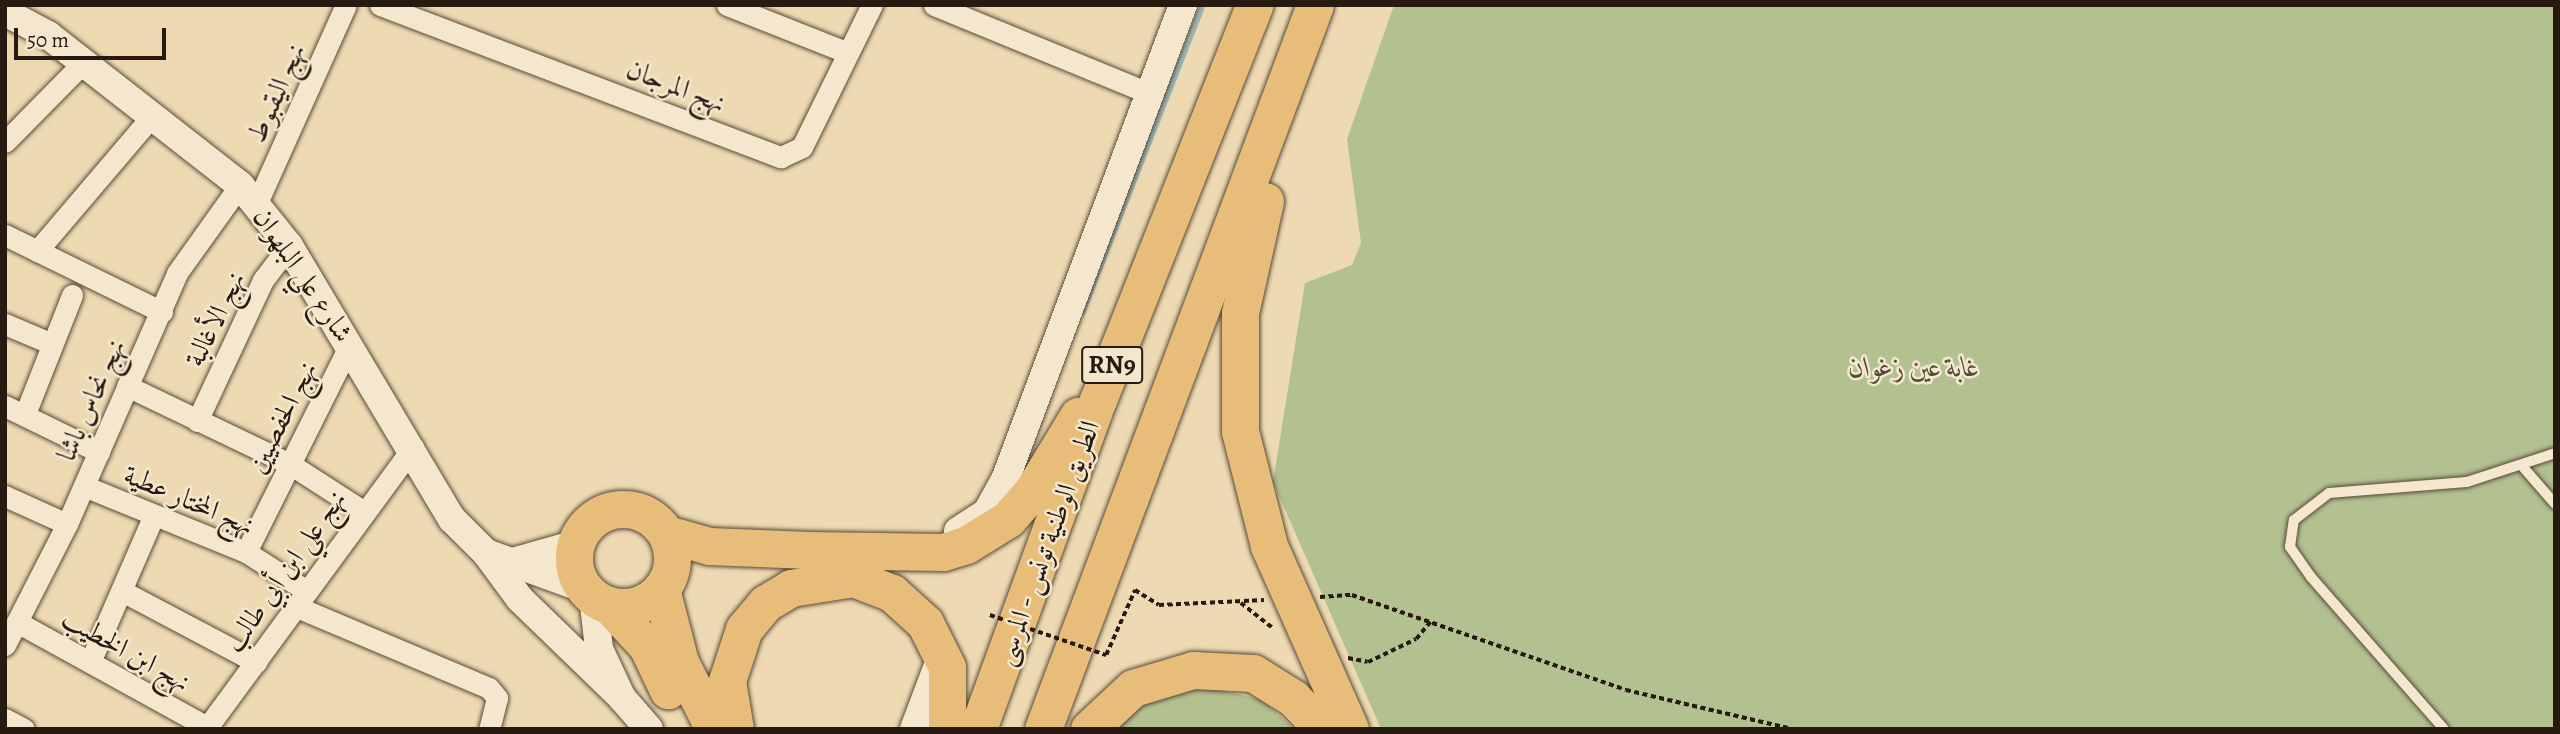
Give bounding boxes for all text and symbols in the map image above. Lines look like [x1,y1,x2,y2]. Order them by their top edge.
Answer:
scale bar [18,14,170,58]
text: 50 m [27,26,69,54]
street label: نهج اليقبوط [239,38,313,148]
street label: نهج المرجان [622,52,730,120]
street label: شارع علي البلهوان [246,201,360,349]
street label: نهج الأغالبة [178,266,252,372]
street label: نهج نحاس باشا [49,334,133,466]
road number: RN9 [1080,342,1144,388]
park label: غابة عين زغوان [1848,350,1980,384]
street label: نهج الحفصيين [240,355,324,479]
street label: الطريق الوطنية تونس - المرسى [987,416,1107,670]
street label: نهج المختار عطية [119,458,259,542]
street label: نهج علي ابن أبي طالب [217,483,353,659]
street label: نهج ابن الخطيب [56,601,196,699]

